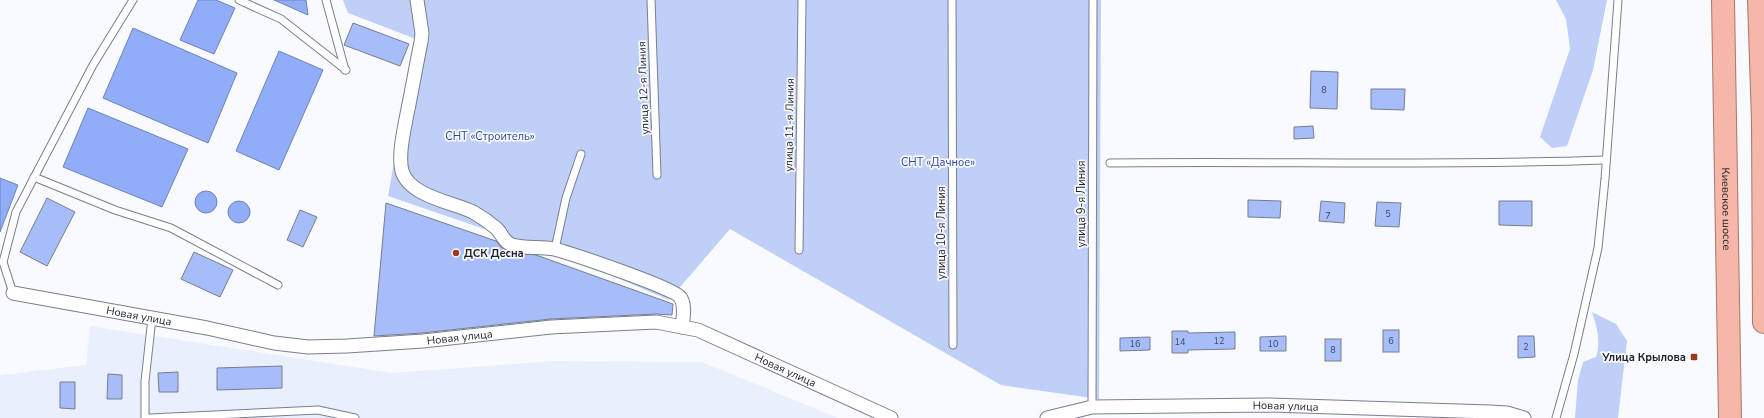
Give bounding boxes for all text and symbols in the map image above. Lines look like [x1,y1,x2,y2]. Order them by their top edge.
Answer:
street label: улица 12-я Линия [634,41,653,135]
street label: улица 11-я Линия [781,78,798,172]
house number: 8 [1321,84,1327,96]
park label: СНТ «Строитель» [445,129,535,144]
park label: СНТ «Дачное» [901,155,975,170]
street label: улица 9-я Линия [1074,160,1089,247]
street label: Киевское шоссе [1718,167,1734,251]
street label: улица 10-я Линия [934,186,949,280]
house number: 5 [1385,208,1391,220]
house number: 7 [1325,210,1331,222]
place label: ДСК Десна [464,246,524,261]
marker: ДСК Десна [451,248,461,258]
street label: Новая улица [105,303,173,329]
street label: Новая улица [426,326,493,349]
house number: 12 [1214,335,1224,347]
house number: 6 [1388,335,1394,347]
house number: 14 [1175,336,1186,348]
house number: 16 [1130,338,1140,350]
house number: 10 [1268,338,1278,350]
house number: 2 [1523,341,1529,353]
house number: 8 [1330,344,1336,356]
street label: Новая улица [752,350,819,391]
place label: Улица Крылова [1601,350,1686,365]
marker: Улица Крылова [1689,352,1699,362]
street label: Новая улица [1253,398,1319,415]

